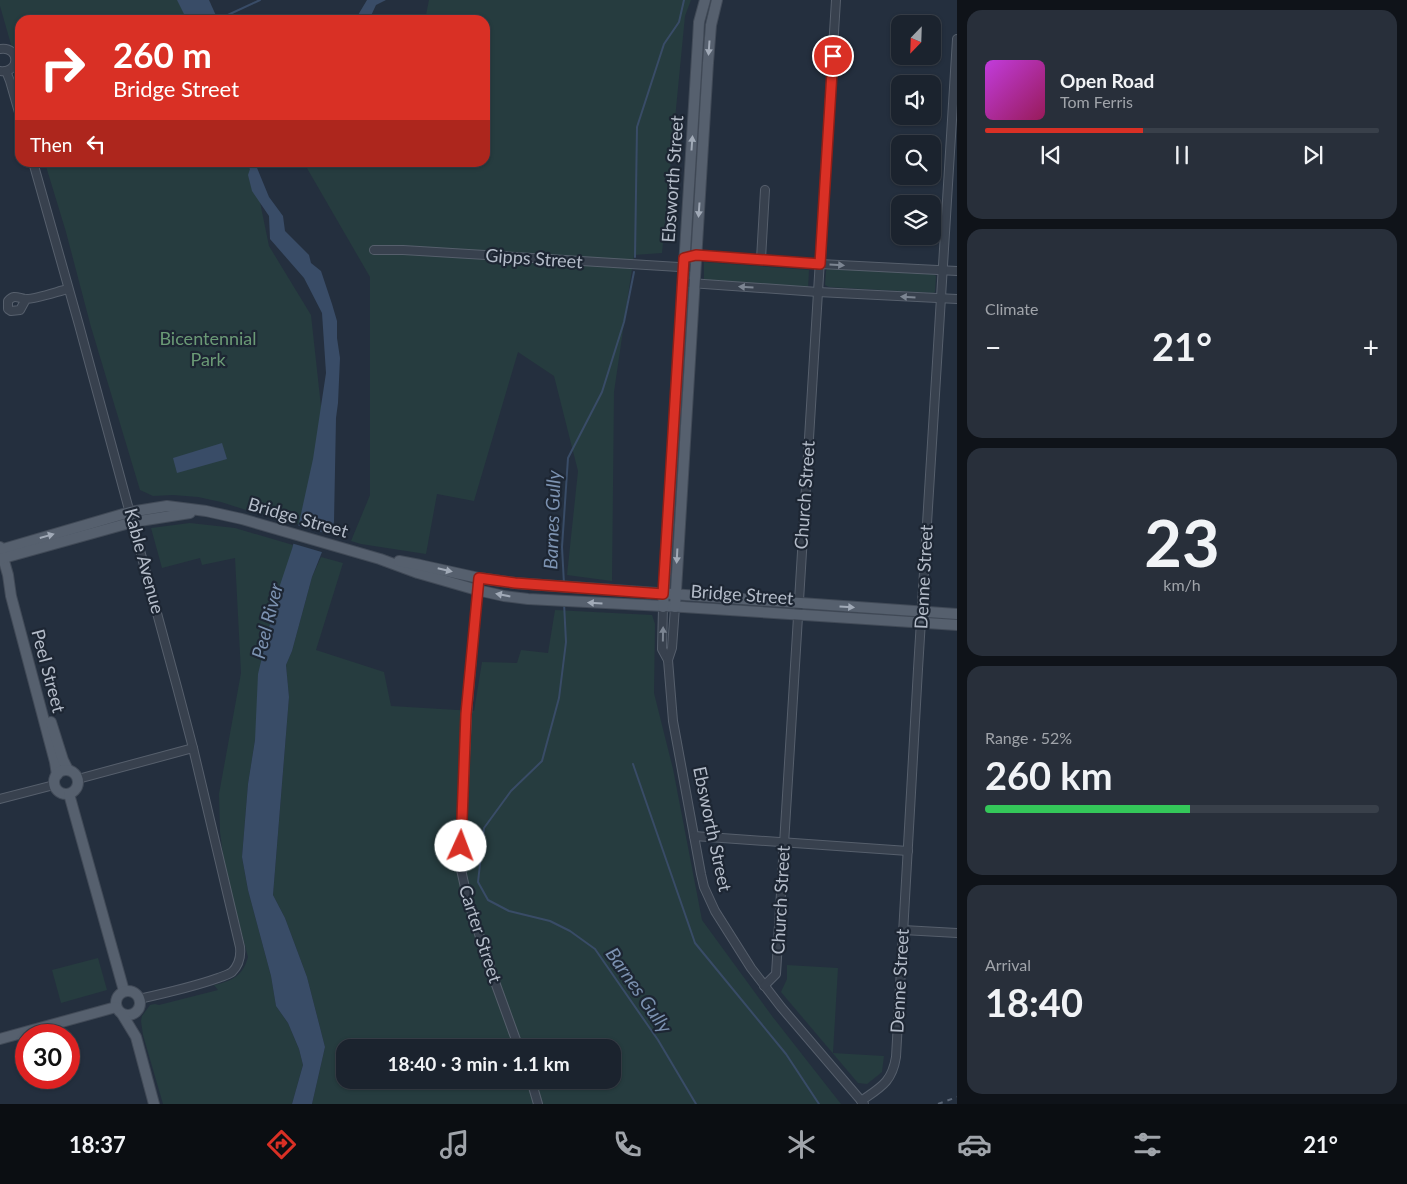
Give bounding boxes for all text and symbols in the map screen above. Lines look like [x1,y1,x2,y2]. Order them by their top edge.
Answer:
north arrow [891,15,941,65]
map controls [891,15,941,245]
text: 260 m [113,33,212,75]
icon: right [30,35,95,100]
pin [812,35,854,77]
one-way arrow [704,40,712,56]
icon: arrive [819,42,847,70]
text: Open Road [1060,69,1154,92]
text: Bridge Street [113,75,239,102]
button: sound [891,75,941,125]
text: Tom Ferris [1060,92,1133,111]
street label: Ebsworth Street [657,114,687,243]
icon: left [82,130,110,158]
text: Then [30,133,72,156]
one-way arrow [688,134,696,150]
button: search [891,135,941,185]
icon: previous [1037,141,1065,169]
icon: pause [1168,141,1196,169]
icon: next [1299,141,1327,169]
button: layers [891,195,941,245]
one-way arrow [695,202,703,218]
street label: Gipps Street [485,244,584,272]
one-way arrow [830,261,846,269]
one-way arrow [738,282,754,290]
one-way arrow [900,292,916,300]
text: Climate [985,299,1038,318]
text: 21° [1152,323,1212,369]
park label: Bicentennial Park [159,327,257,370]
text: − [985,330,1001,364]
text: + [1363,330,1379,364]
street label: Church Street [789,439,819,550]
water label: Barnes Gully [538,469,565,570]
street label: Bridge Street [246,492,351,542]
text: 23 [1144,503,1220,581]
street label: Kable Avenue [120,506,170,616]
street label: Denne Street [909,524,937,630]
one-way arrow [40,532,55,540]
one-way arrow [673,548,681,564]
one-way arrow [438,566,453,574]
text: km/h [1163,575,1201,594]
street label: Bridge Street [690,579,795,609]
water label: Peel River [246,580,287,661]
one-way arrow [495,591,510,599]
one-way arrow [587,599,603,607]
one-way arrow [839,604,855,612]
one-way arrow [659,626,667,642]
street label: Peel Street [27,627,71,715]
text: Range · 52% [985,728,1072,747]
text: 260 km [985,752,1113,798]
street label: Ebsworth Street [689,764,737,894]
position arrow [434,819,486,871]
street label: Church Street [766,844,794,955]
street label: Carter Street [455,882,507,986]
street label: Denne Street [885,928,913,1034]
water label: Barnes Gully [602,942,678,1038]
text: Arrival [985,955,1031,974]
text: 18:40 [985,979,1083,1025]
speed limit sign: 30 [15,1024,80,1089]
text: 18:40 · 3 min · 1.1 km [387,1052,570,1075]
icon: directions [264,1127,299,1162]
icon: music [437,1127,472,1162]
icon: phone [610,1127,645,1162]
icon: climate [784,1127,819,1162]
icon: car [957,1127,992,1162]
icon: filters [1130,1127,1165,1162]
text: 18:37 [69,1131,126,1158]
text: 21° [1303,1131,1338,1158]

